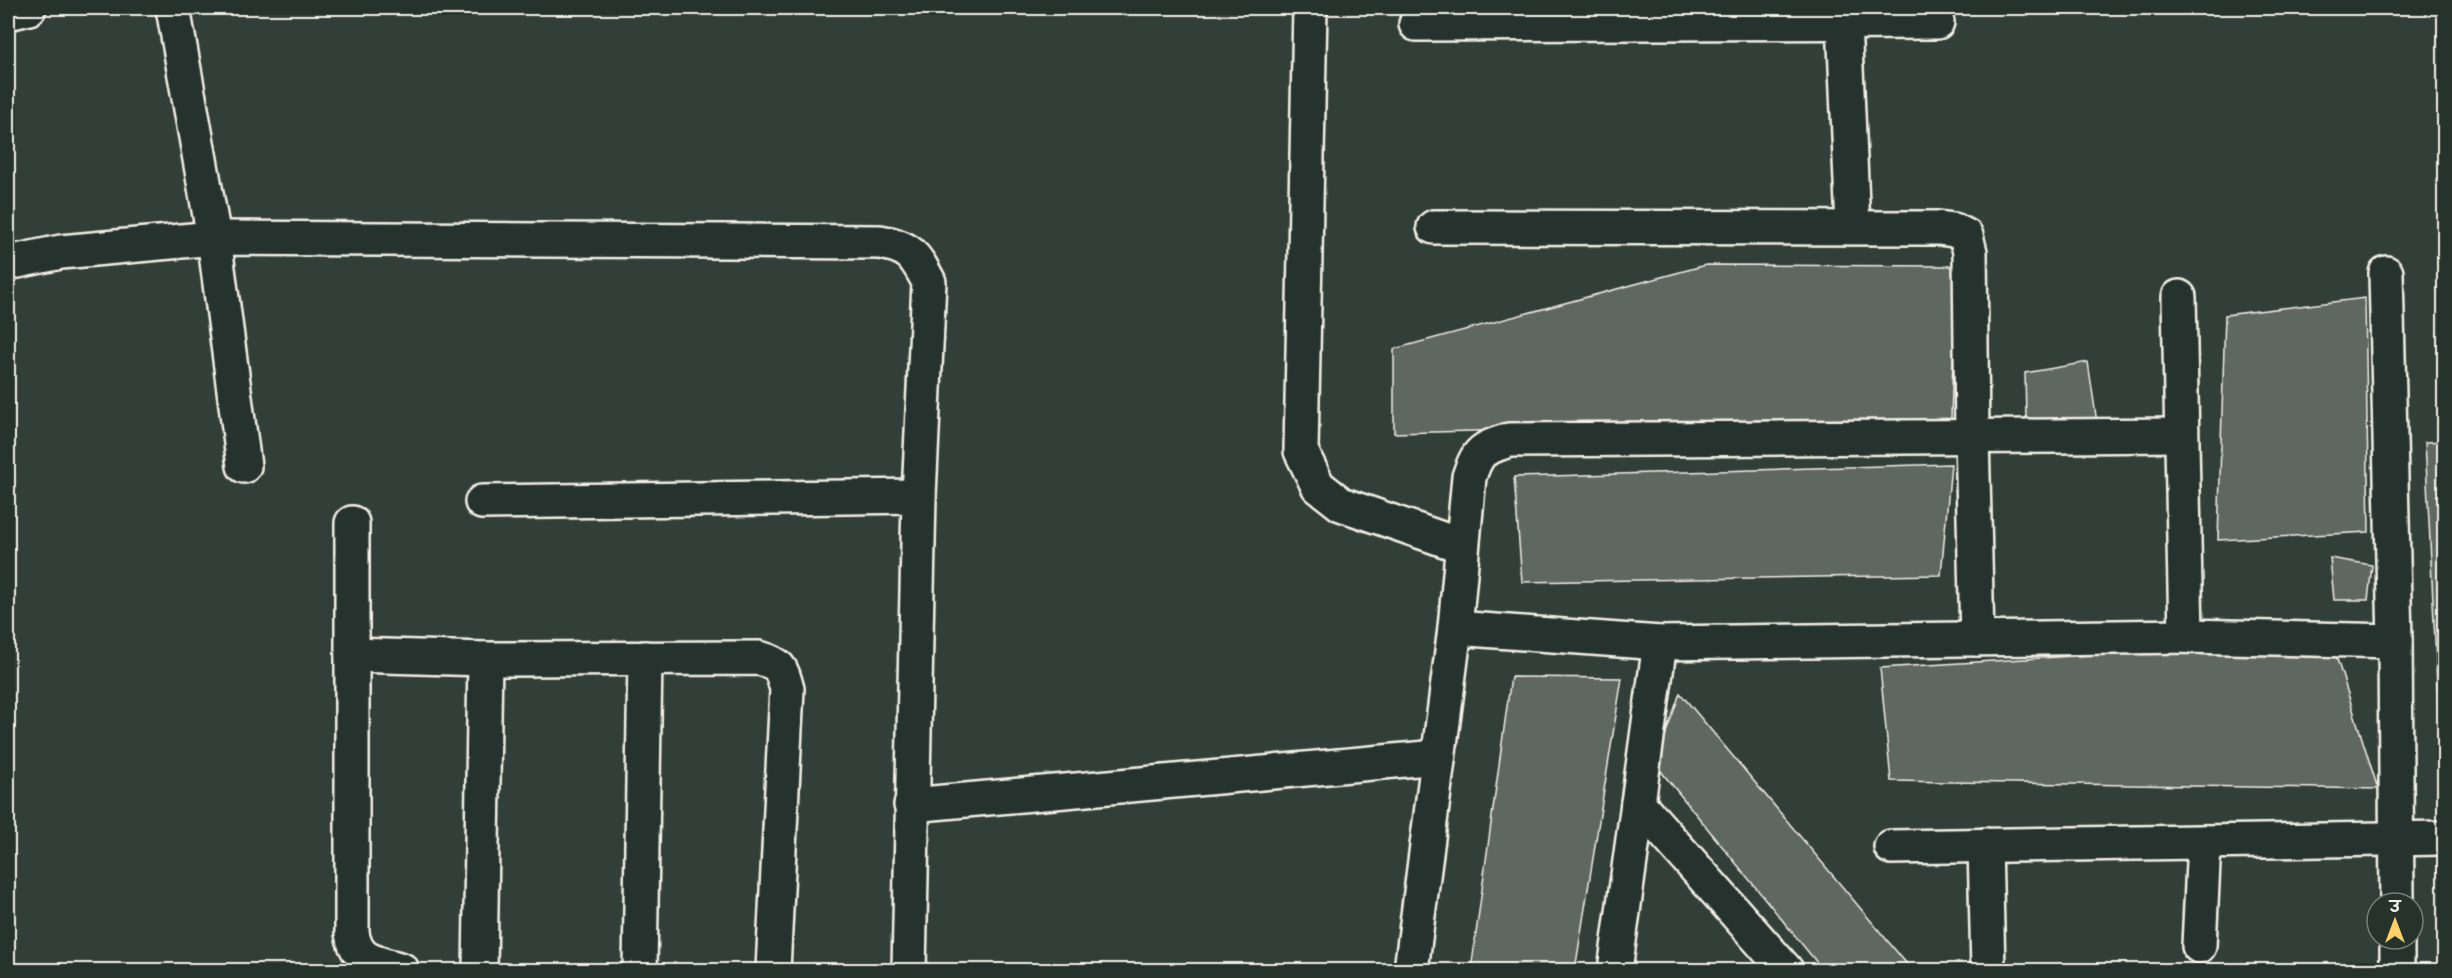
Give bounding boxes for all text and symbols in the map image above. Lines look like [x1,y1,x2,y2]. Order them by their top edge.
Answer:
north arrow [2365,891,2425,951]
text: उ [2388,897,2402,918]

